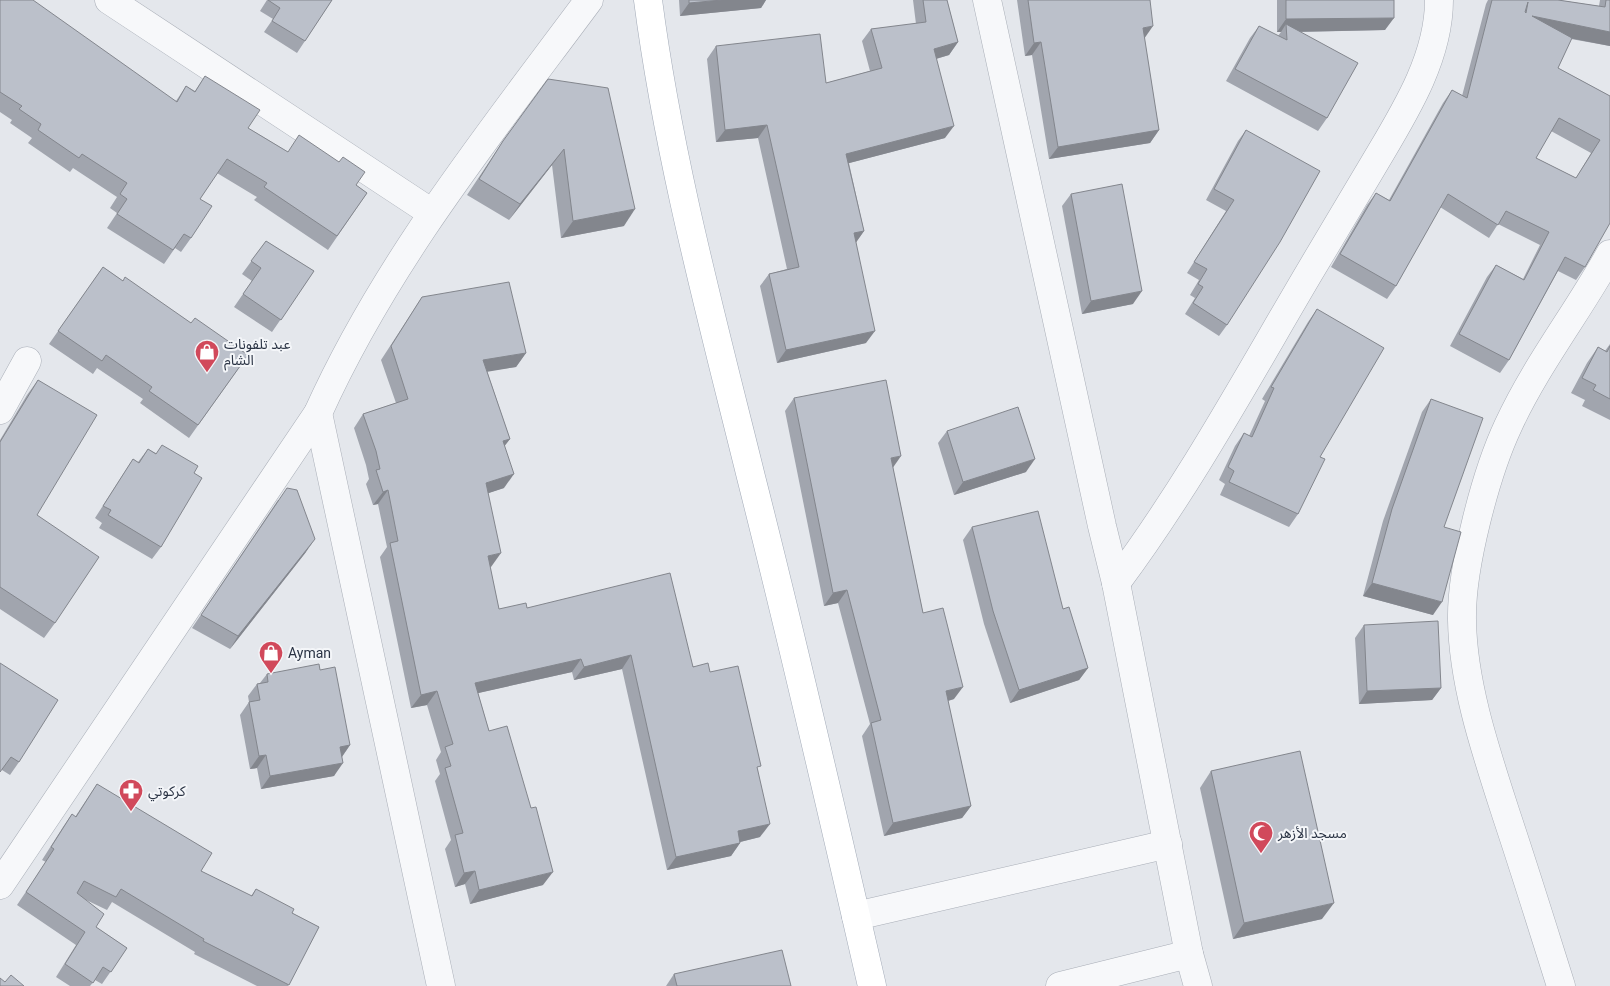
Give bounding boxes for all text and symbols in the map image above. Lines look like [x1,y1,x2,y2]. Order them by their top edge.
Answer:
place label: عبد تلفونات الشام [224,336,290,371]
shop icon: عبد تلفونات الشام [194,339,220,373]
shop icon: Ayman [258,640,284,674]
place label: Ayman [288,645,331,661]
pharmacy icon: كركوتي [118,778,144,812]
place label: كركوتي [148,783,186,802]
mosque icon: مسجد الأزهر [1248,820,1274,854]
place label: مسجد الأزهر [1277,825,1347,842]

